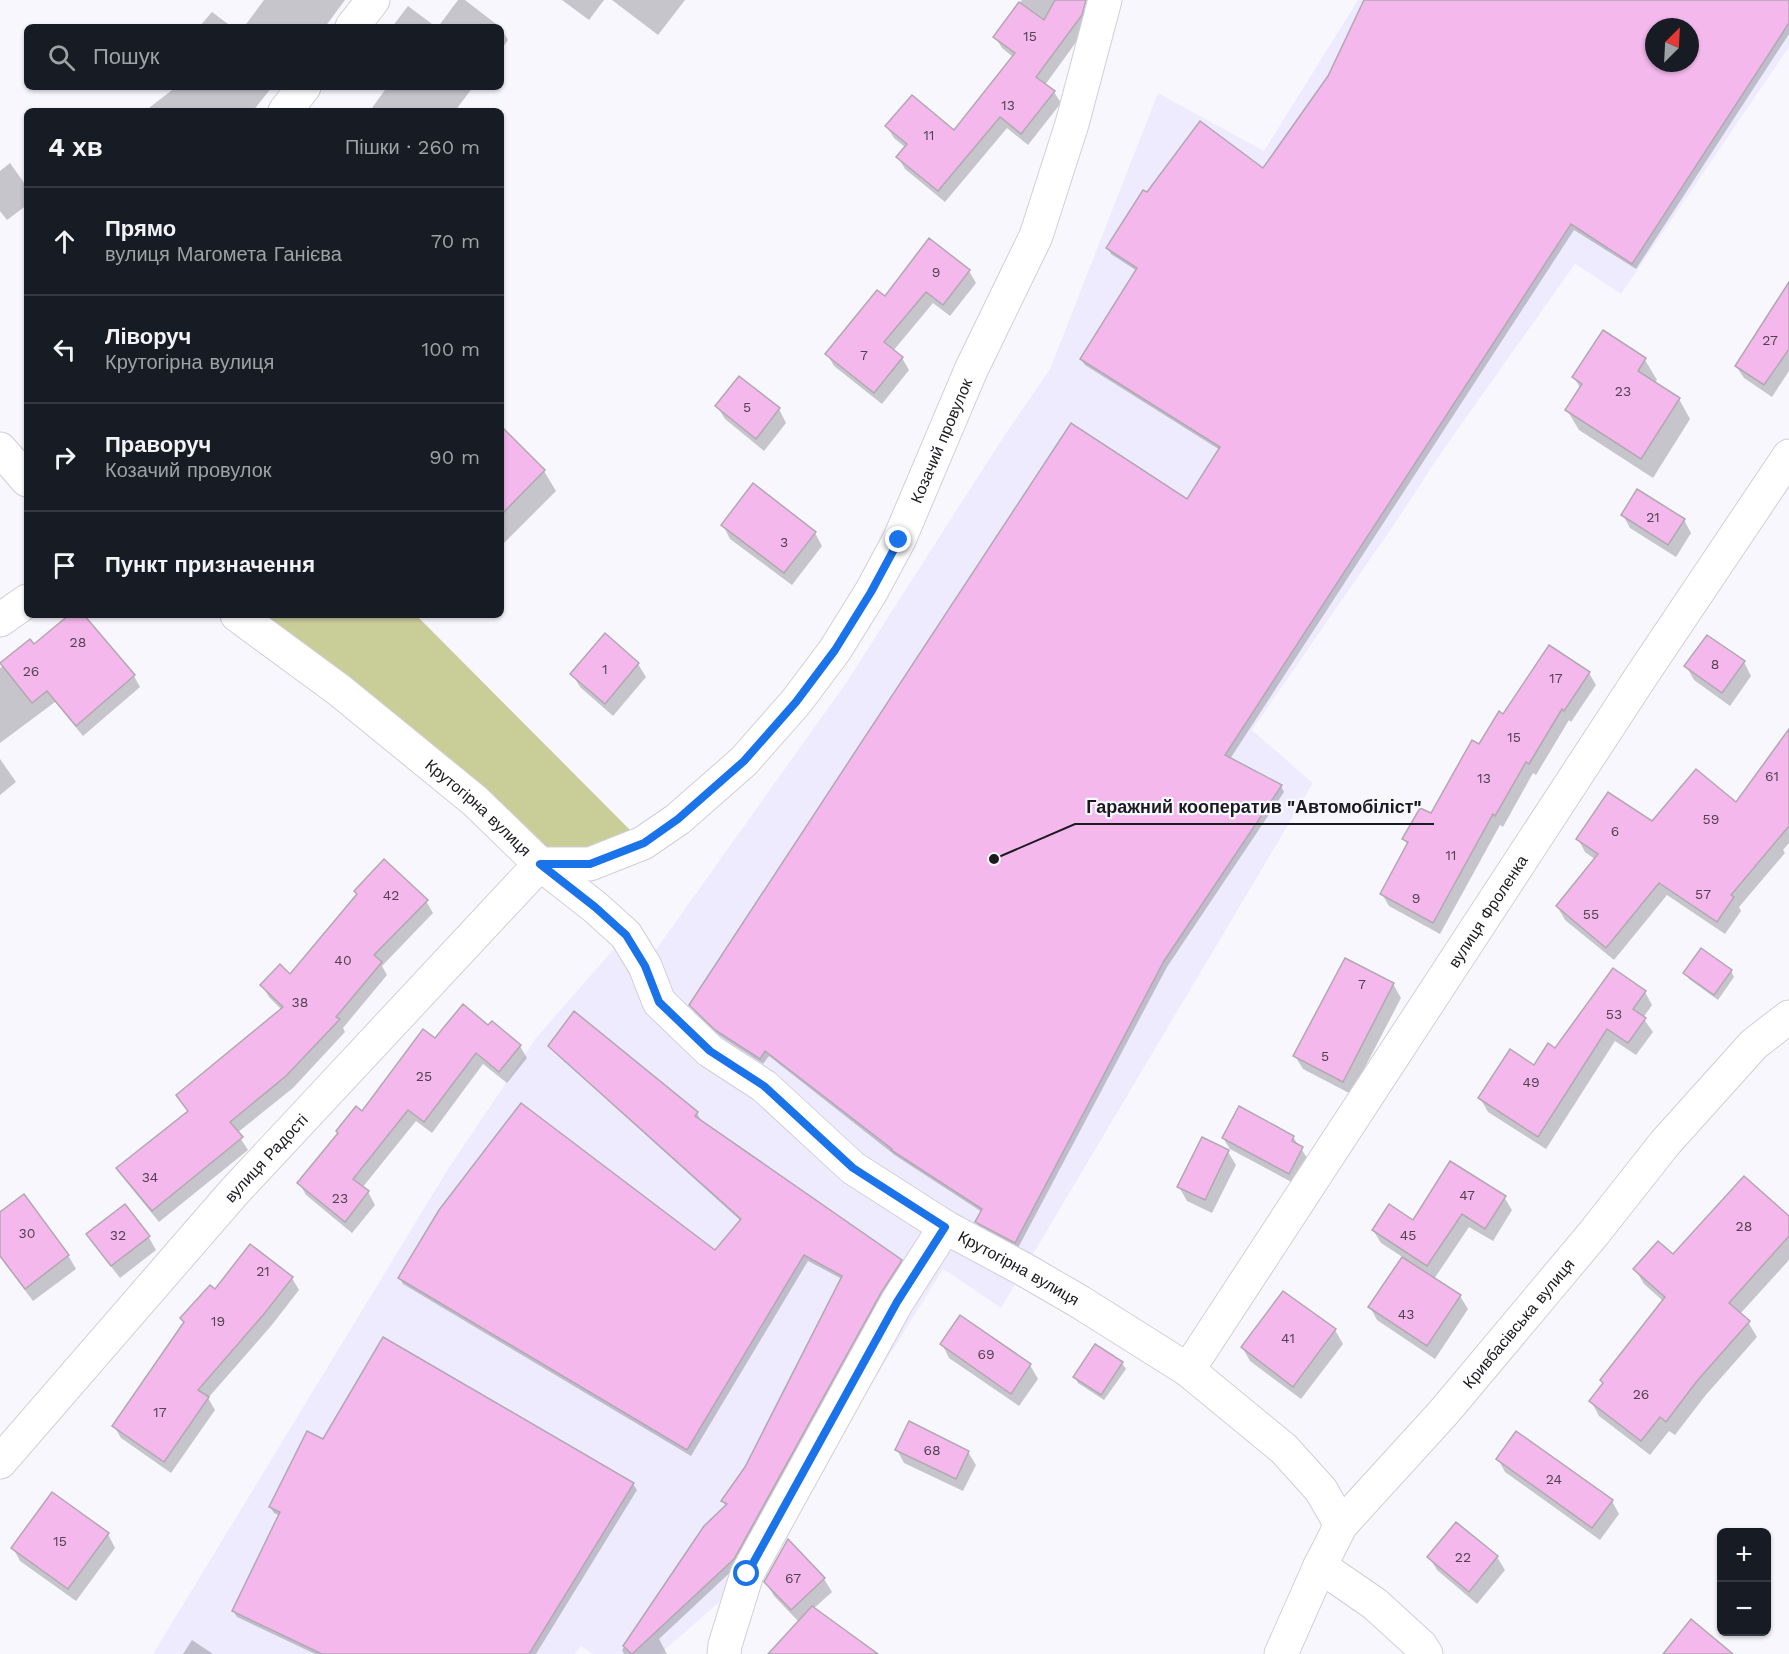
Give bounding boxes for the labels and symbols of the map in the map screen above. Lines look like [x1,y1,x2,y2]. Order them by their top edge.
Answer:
north arrow [1645,18,1699,72]
house number: 15 [1023,28,1037,44]
house number: 13 [1001,97,1015,113]
house number: 11 [924,127,934,143]
house number: 9 [932,264,940,280]
house number: 27 [1762,332,1778,348]
house number: 7 [860,347,868,363]
street label: Козачий провулок [907,375,977,506]
house number: 23 [1615,383,1631,399]
house number: 5 [743,399,751,415]
house number: 21 [1646,509,1660,525]
route end [885,526,911,552]
house number: 3 [780,534,788,550]
house number: 28 [70,634,86,650]
house number: 8 [1711,656,1719,672]
house number: 1 [602,661,608,677]
house number: 26 [23,663,39,679]
house number: 17 [1549,670,1563,686]
house number: 15 [1507,729,1521,745]
street label: Крутогірна вулиця [421,755,535,860]
house number: 61 [1765,768,1779,784]
house number: 13 [1477,770,1491,786]
callout: Гаражний кооператив "Автомобіліст" [1075,788,1434,824]
text: Гаражний кооператив "Автомобіліст" [1086,796,1422,817]
house number: 59 [1703,811,1719,827]
house number: 6 [1611,823,1619,839]
house number: 11 [1446,847,1456,863]
street label: вулиця Фроленка [1444,852,1532,971]
house number: 57 [1695,886,1711,902]
house number: 42 [383,887,399,903]
house number: 9 [1412,890,1420,906]
house number: 55 [1583,906,1599,922]
house number: 40 [334,952,352,968]
house number: 7 [1358,976,1366,992]
house number: 38 [292,994,308,1010]
house number: 53 [1606,1006,1622,1022]
house number: 5 [1321,1048,1329,1064]
house number: 25 [416,1068,432,1084]
house number: 49 [1522,1074,1540,1090]
street label: вулиця Радості [221,1110,312,1206]
house number: 34 [142,1169,158,1185]
house number: 47 [1459,1187,1475,1203]
house number: 23 [332,1190,348,1206]
house number: 28 [1736,1218,1752,1234]
house number: 30 [19,1225,35,1241]
house number: 32 [110,1227,126,1243]
street label: Крутогірна вулиця [955,1227,1083,1309]
house number: 45 [1400,1227,1416,1243]
street label: Кривбасівська вулиця [1459,1255,1578,1392]
house number: 21 [256,1263,270,1279]
house number: 43 [1398,1306,1414,1322]
house number: 19 [211,1313,225,1329]
house number: 41 [1281,1330,1295,1346]
house number: 69 [977,1346,995,1362]
house number: 26 [1633,1386,1649,1402]
house number: 17 [153,1404,167,1420]
house number: 68 [923,1442,941,1458]
house number: 24 [1546,1471,1562,1487]
house number: 15 [53,1533,67,1549]
house number: 22 [1455,1549,1471,1565]
route start [733,1560,759,1586]
house number: 67 [785,1570,801,1586]

